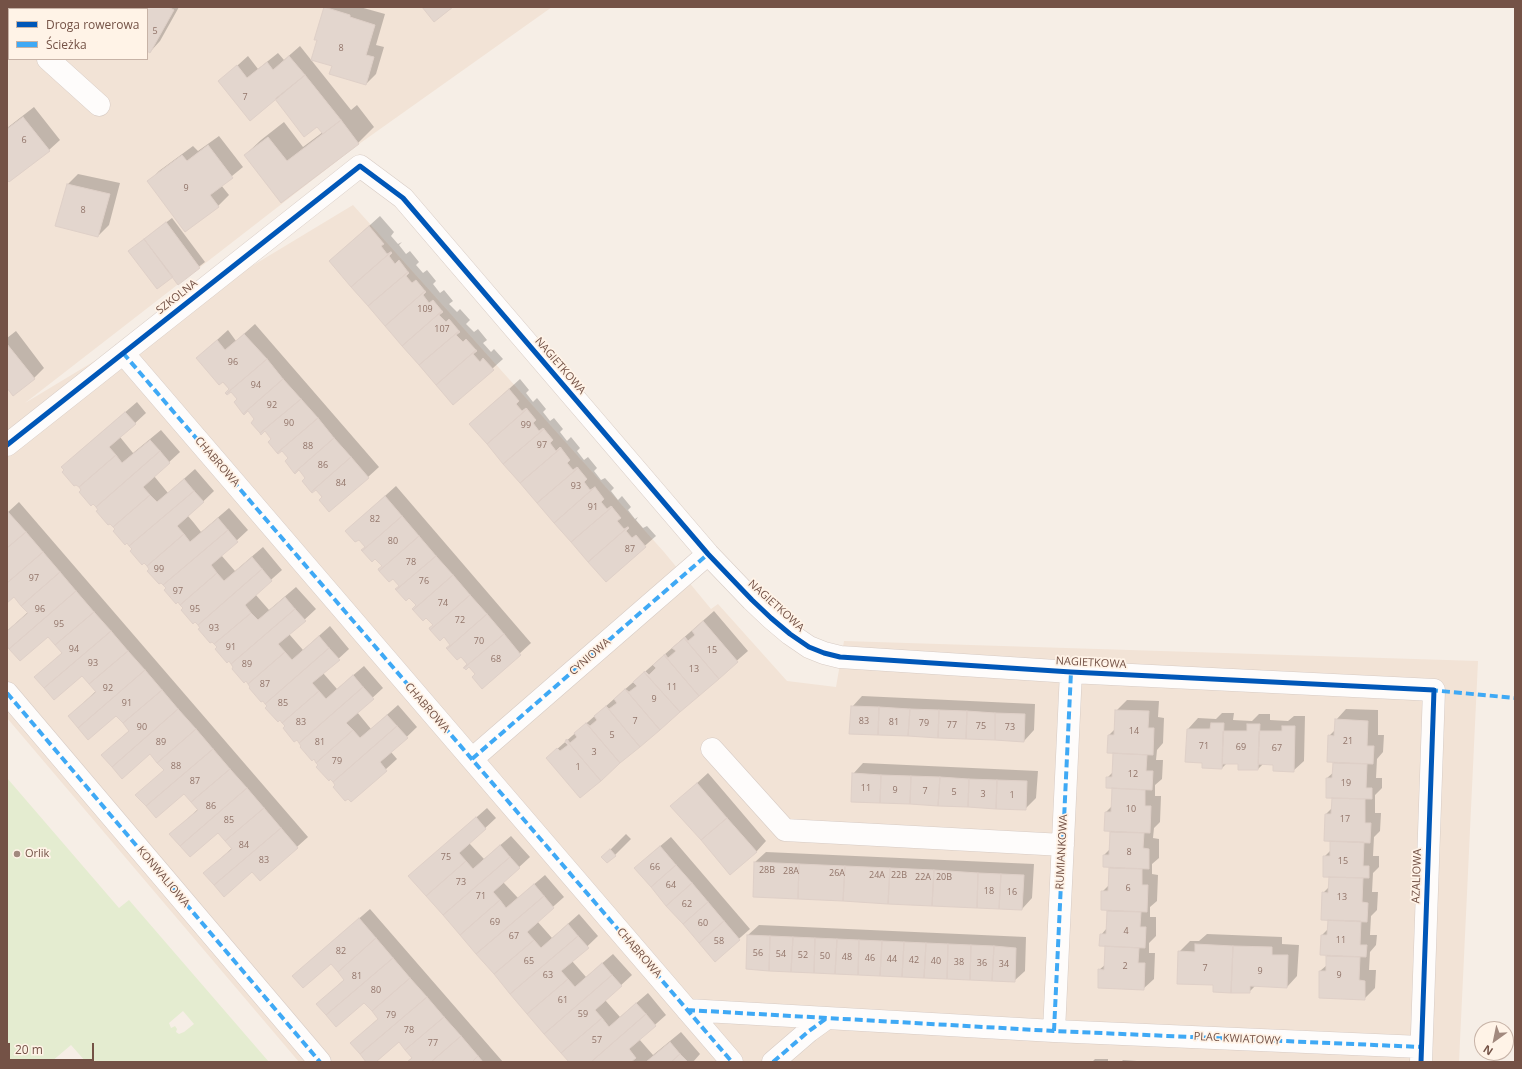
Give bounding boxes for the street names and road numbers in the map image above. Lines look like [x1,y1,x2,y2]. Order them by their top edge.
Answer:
street label: SZKOLNA [154,277,200,317]
street label: NAGIETKOWA [532,335,588,397]
street label: CHABROWA [192,434,242,490]
street label: NAGIETKOWA [745,577,807,635]
street label: CYNIOWA [567,636,613,678]
street label: NAGIETKOWA [1055,655,1127,671]
street label: CHABROWA [402,680,452,736]
street label: RUMIANKOWA [1053,814,1071,890]
street label: KONWALIOWA [134,844,192,910]
street label: AZALIOWA [1409,848,1425,904]
street label: CHABROWA [614,925,664,981]
street label: PLAC KWIATOWY [1193,1030,1281,1048]

